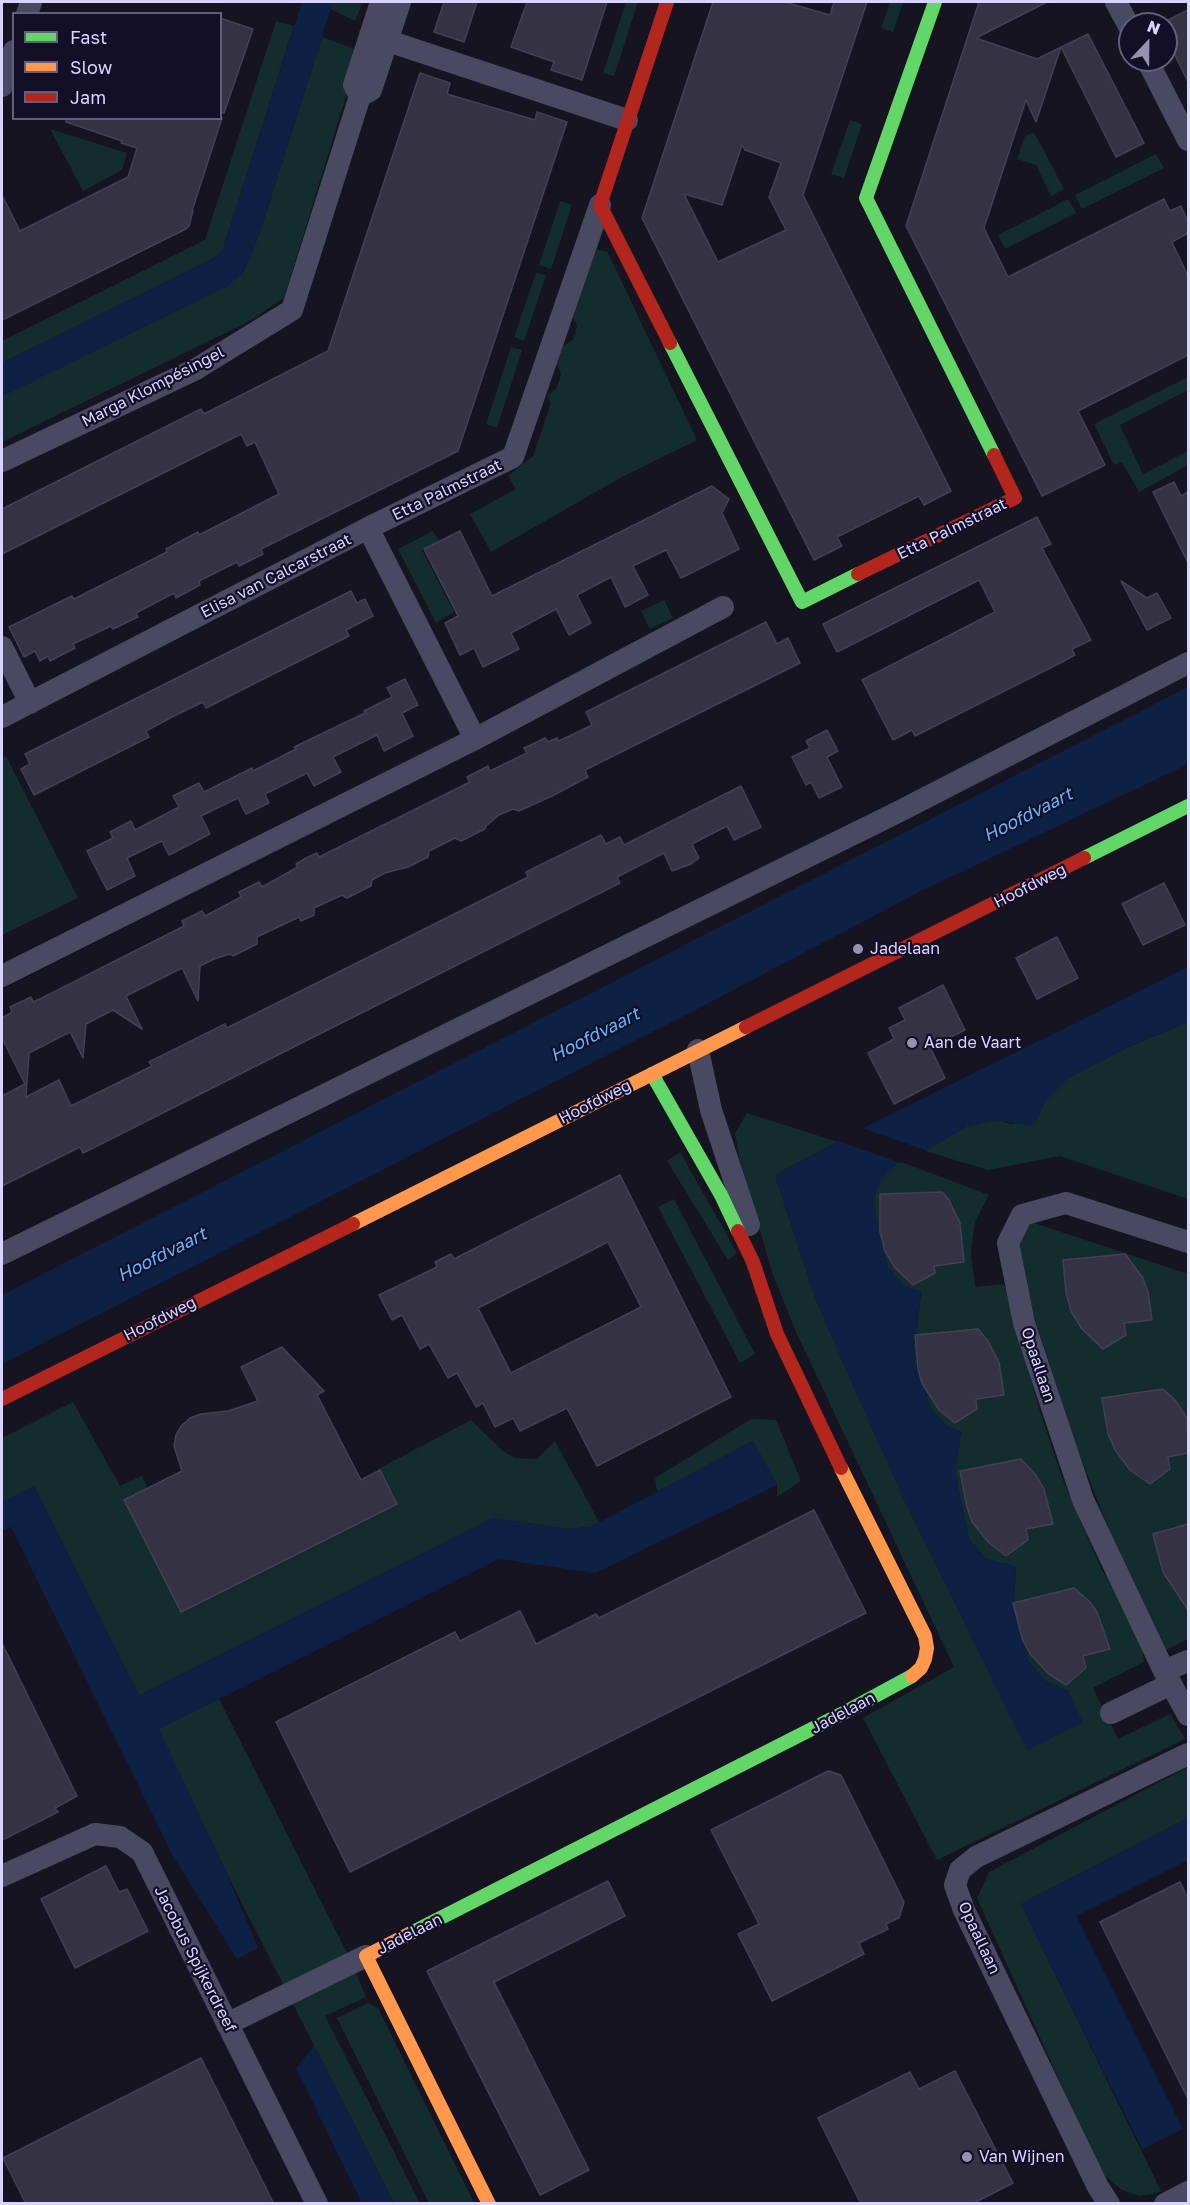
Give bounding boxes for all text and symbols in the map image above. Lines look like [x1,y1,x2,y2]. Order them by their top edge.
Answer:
legend [12,12,222,120]
north arrow [1118,12,1178,72]
text: N [1145,16,1163,39]
text: Fast [70,26,107,48]
text: Slow [70,56,112,78]
text: Jam [70,86,106,108]
street label: Marga Klompésingel [79,343,227,431]
street label: Etta Palmstraat [389,455,505,525]
street label: Etta Palmstraat [894,494,1010,564]
street label: Elisa van Calcarstraat [198,530,354,622]
water label: Hoofdvaart [980,783,1076,847]
street label: Hoofdweg [991,860,1069,912]
place label: Jadelaan [870,939,940,959]
marker: Jadelaan [851,942,865,956]
water label: Hoofdvaart [547,1003,643,1067]
place label: Aan de Vaart [924,1033,1022,1053]
marker: Aan de Vaart [905,1036,919,1050]
street label: Hoofdweg [556,1076,634,1128]
water label: Hoofdvaart [114,1223,210,1287]
street label: Hoofdweg [121,1293,199,1345]
street label: Opaallaan [1017,1325,1059,1405]
street label: Jadelaan [808,1688,878,1738]
street label: Jacobus Spijkerdreef [150,1883,240,2035]
street label: Opaallaan [954,1899,1004,1977]
street label: Jadelaan [374,1910,446,1958]
place label: Van Wijnen [979,2147,1065,2167]
marker: Van Wijnen [960,2150,974,2164]

